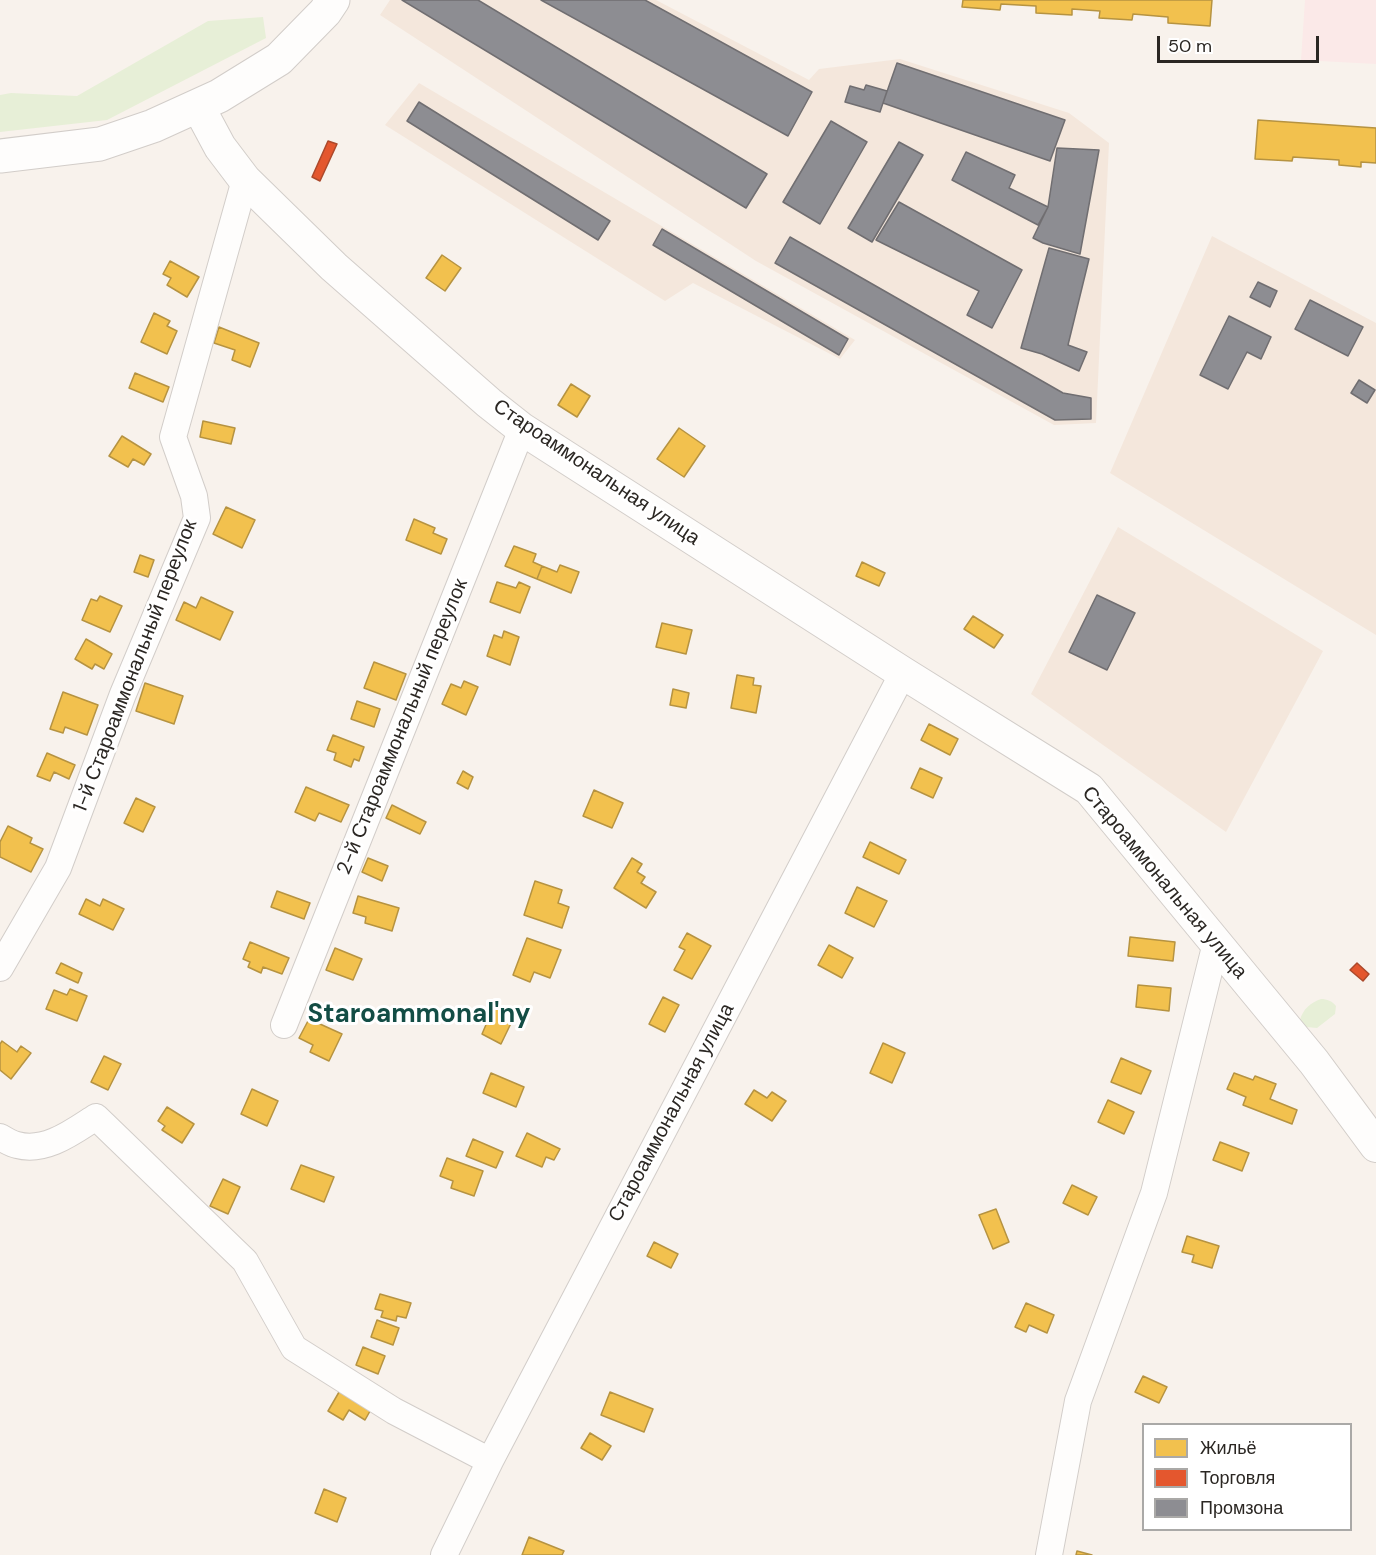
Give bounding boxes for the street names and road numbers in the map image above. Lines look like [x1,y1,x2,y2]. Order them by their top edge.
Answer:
street label: Староаммональная улица [488,395,704,551]
street label: 1-й Староаммональный переулок [69,516,203,816]
street label: 2-й Староаммональный переулок [333,576,473,878]
street label: Староаммональная улица [1076,782,1252,984]
street label: Староаммональная улица [604,1000,740,1226]

